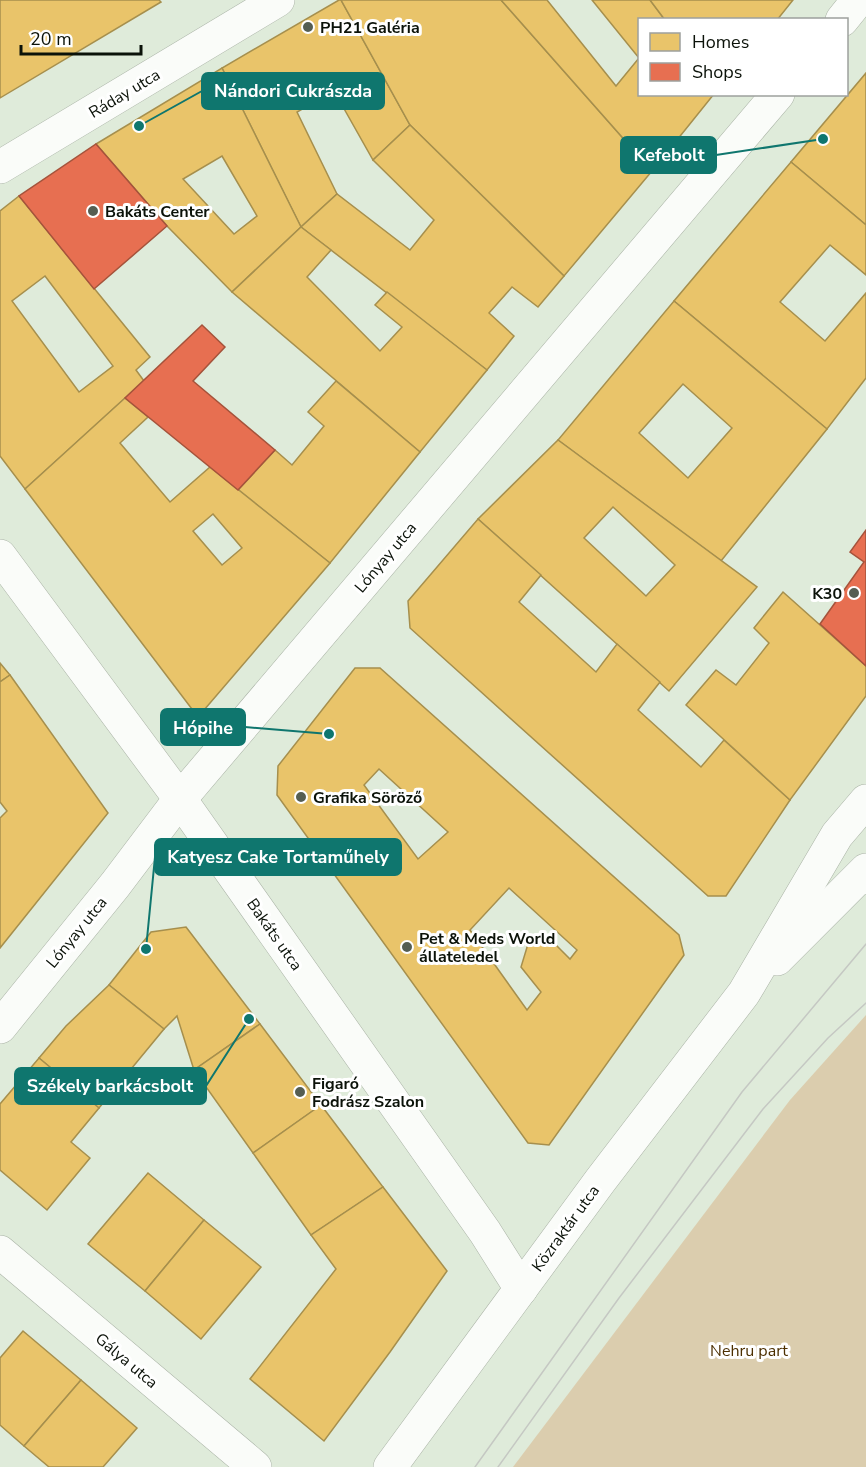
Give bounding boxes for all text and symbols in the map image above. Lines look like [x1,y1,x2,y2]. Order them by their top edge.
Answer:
place label: PH21 Galéria [320,17,420,39]
scale bar [21,18,141,56]
legend [638,18,848,96]
marker: PH21 Galéria [301,20,315,34]
text: 20 m [30,27,72,51]
text: Homes [692,30,749,54]
text: Shops [692,60,742,84]
street label: Ráday utca [85,64,164,124]
callout: Nándori Cukrászda [202,73,384,109]
text: Nándori Cukrászda [214,79,372,103]
callout: Kefebolt [621,137,716,173]
text: Kefebolt [633,143,705,167]
place label: Bakáts Center [105,201,210,223]
marker: Bakáts Center [86,204,100,218]
street label: Lónyay utca [350,518,422,598]
place label: K30 [812,583,842,605]
marker: K30 [847,586,861,600]
callout: Hópihe [161,709,245,745]
text: Hópihe [173,716,233,740]
place label: Grafika Söröző [313,787,422,809]
marker: Grafika Söröző [294,790,308,804]
callout: Katyesz Cake Tortaműhely [155,839,401,875]
text: Katyesz Cake Tortaműhely [167,845,389,869]
street label: Lónyay utca [41,892,112,973]
street label: Bakáts utca [241,894,307,975]
place label: Pet & Meds World állateledel [419,928,555,968]
marker: Pet & Meds World állateledel [400,940,414,954]
callout: Székely barkácsbolt [15,1068,206,1104]
place label: Figaró Fodrász Szalon [312,1073,424,1113]
text: Székely barkácsbolt [27,1074,193,1098]
marker: Figaró Fodrász Szalon [293,1085,307,1099]
street label: Közraktár utca [527,1181,605,1276]
street label: Gálya utca [90,1328,162,1393]
park label: Nehru part [710,1340,788,1362]

